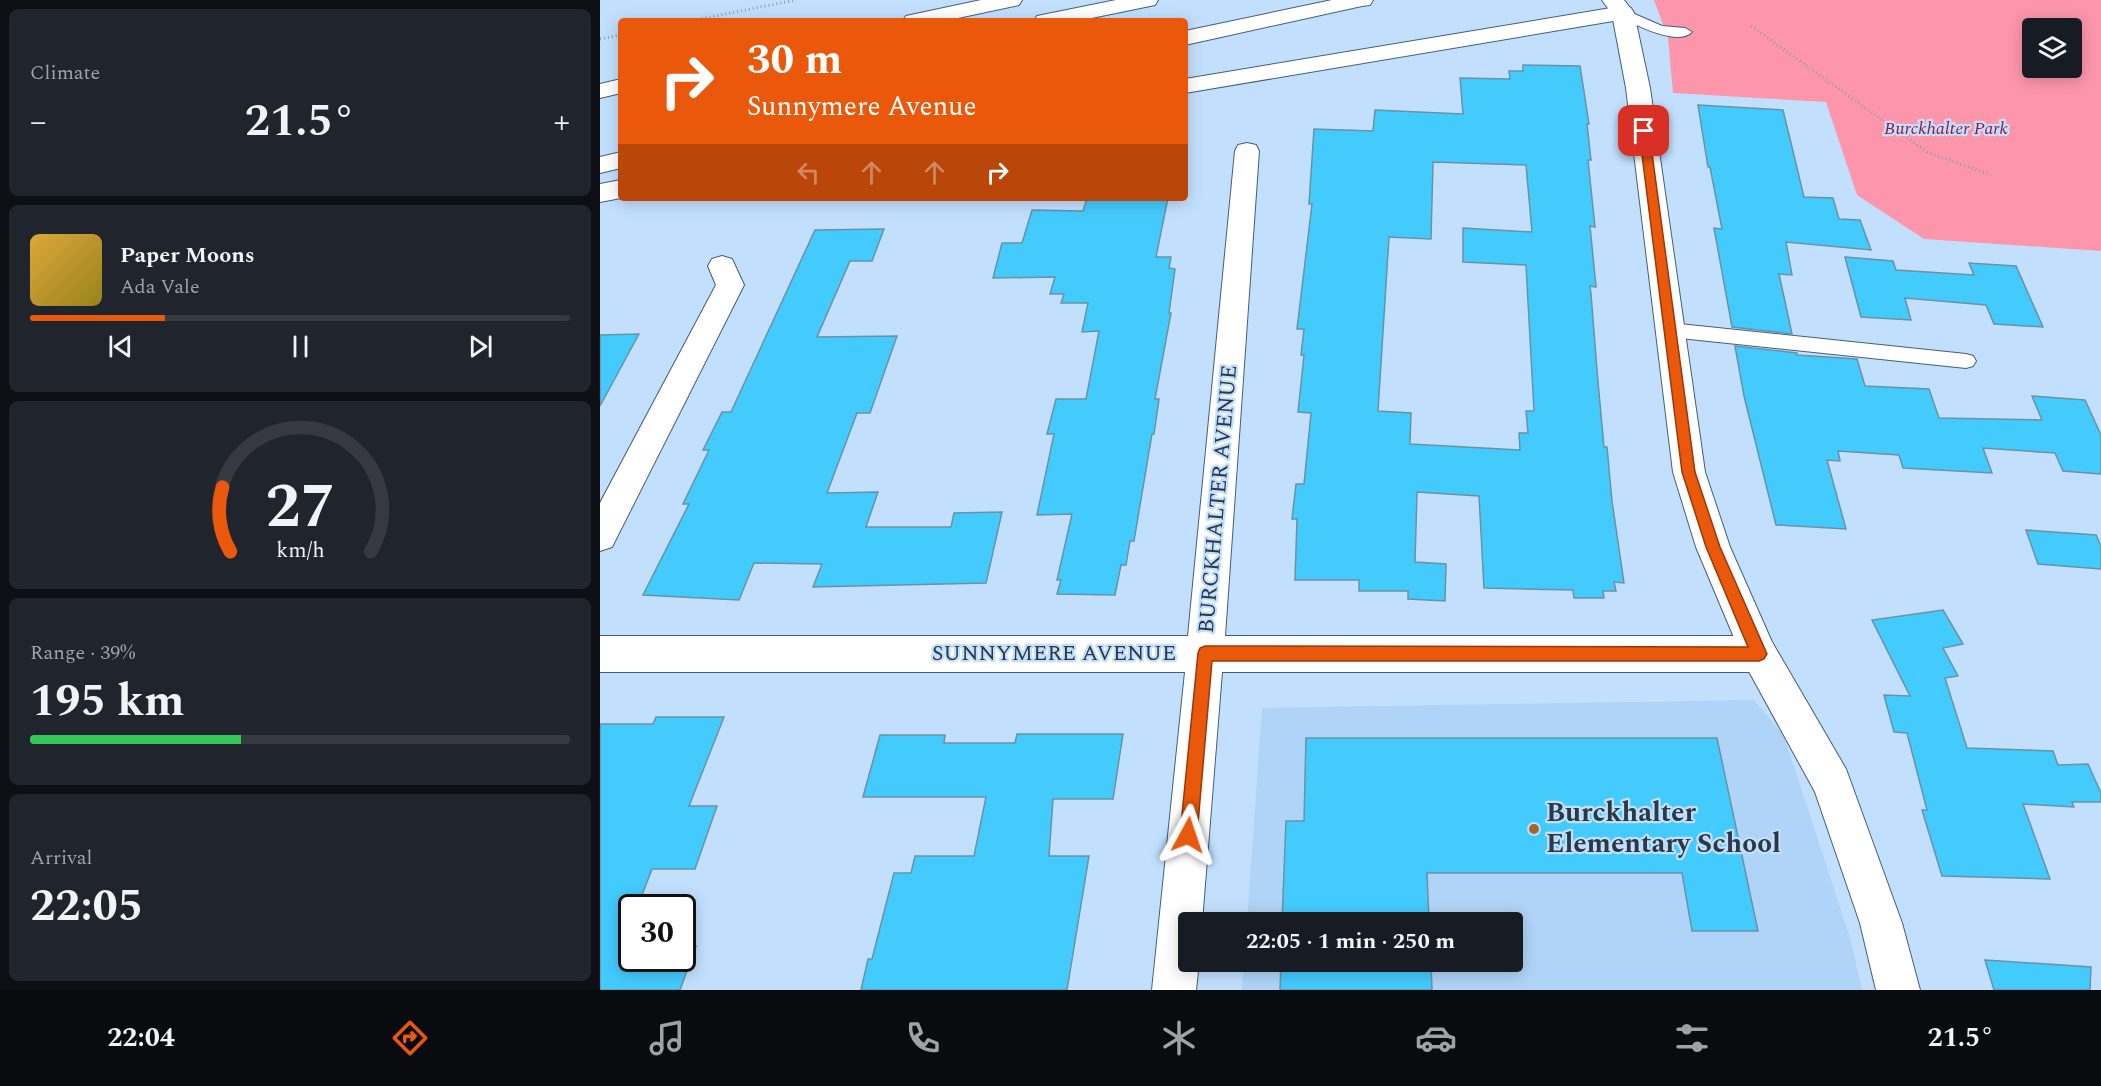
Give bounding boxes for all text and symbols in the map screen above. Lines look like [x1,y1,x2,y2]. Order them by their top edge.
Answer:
map controls [2022,18,2082,78]
button: layers [2022,18,2082,78]
text: 30 m [747,29,842,92]
icon: right [648,42,726,120]
text: Climate [30,58,100,88]
text: Sunnymere Avenue [747,86,977,128]
text: 21.5° [245,87,355,156]
text: − [30,97,47,147]
text: + [553,97,570,147]
pin [1618,105,1669,156]
icon: arrive [1627,114,1660,147]
park label: Burckhalter Park [1884,115,2009,142]
icon: left [792,156,825,189]
icon: ahead [855,156,888,189]
icon: ahead [918,156,951,189]
icon: right [981,156,1014,189]
text: Paper Moons [120,239,255,272]
text: Ada Vale [120,272,200,302]
icon: previous [104,330,137,363]
icon: pause [284,330,317,363]
icon: next [464,330,497,363]
street label: BURCKHALTER AVENUE [1190,363,1246,635]
text: 27 [265,460,335,555]
text: km/h [276,534,324,567]
street label: SUNNYMERE AVENUE [932,637,1176,670]
text: Range · 39% [30,638,135,668]
text: 195 km [30,667,185,736]
place label: Burckhalter Elementary School [1546,792,1781,865]
position arrow [1156,803,1220,867]
marker: Burckhalter Elementary School [1527,822,1541,836]
text: Arrival [30,843,92,873]
text: 22:05 [30,872,143,941]
speed limit sign: 30 [618,894,696,972]
text: 22:05 · 1 min · 250 m [1246,925,1455,958]
text: 22:04 [107,1017,175,1059]
icon: directions [389,1017,431,1059]
icon: music [646,1017,688,1059]
icon: phone [902,1017,944,1059]
icon: climate [1158,1017,1200,1059]
icon: car [1415,1017,1457,1059]
icon: filters [1671,1017,1713,1059]
text: 21.5° [1928,1017,1994,1059]

